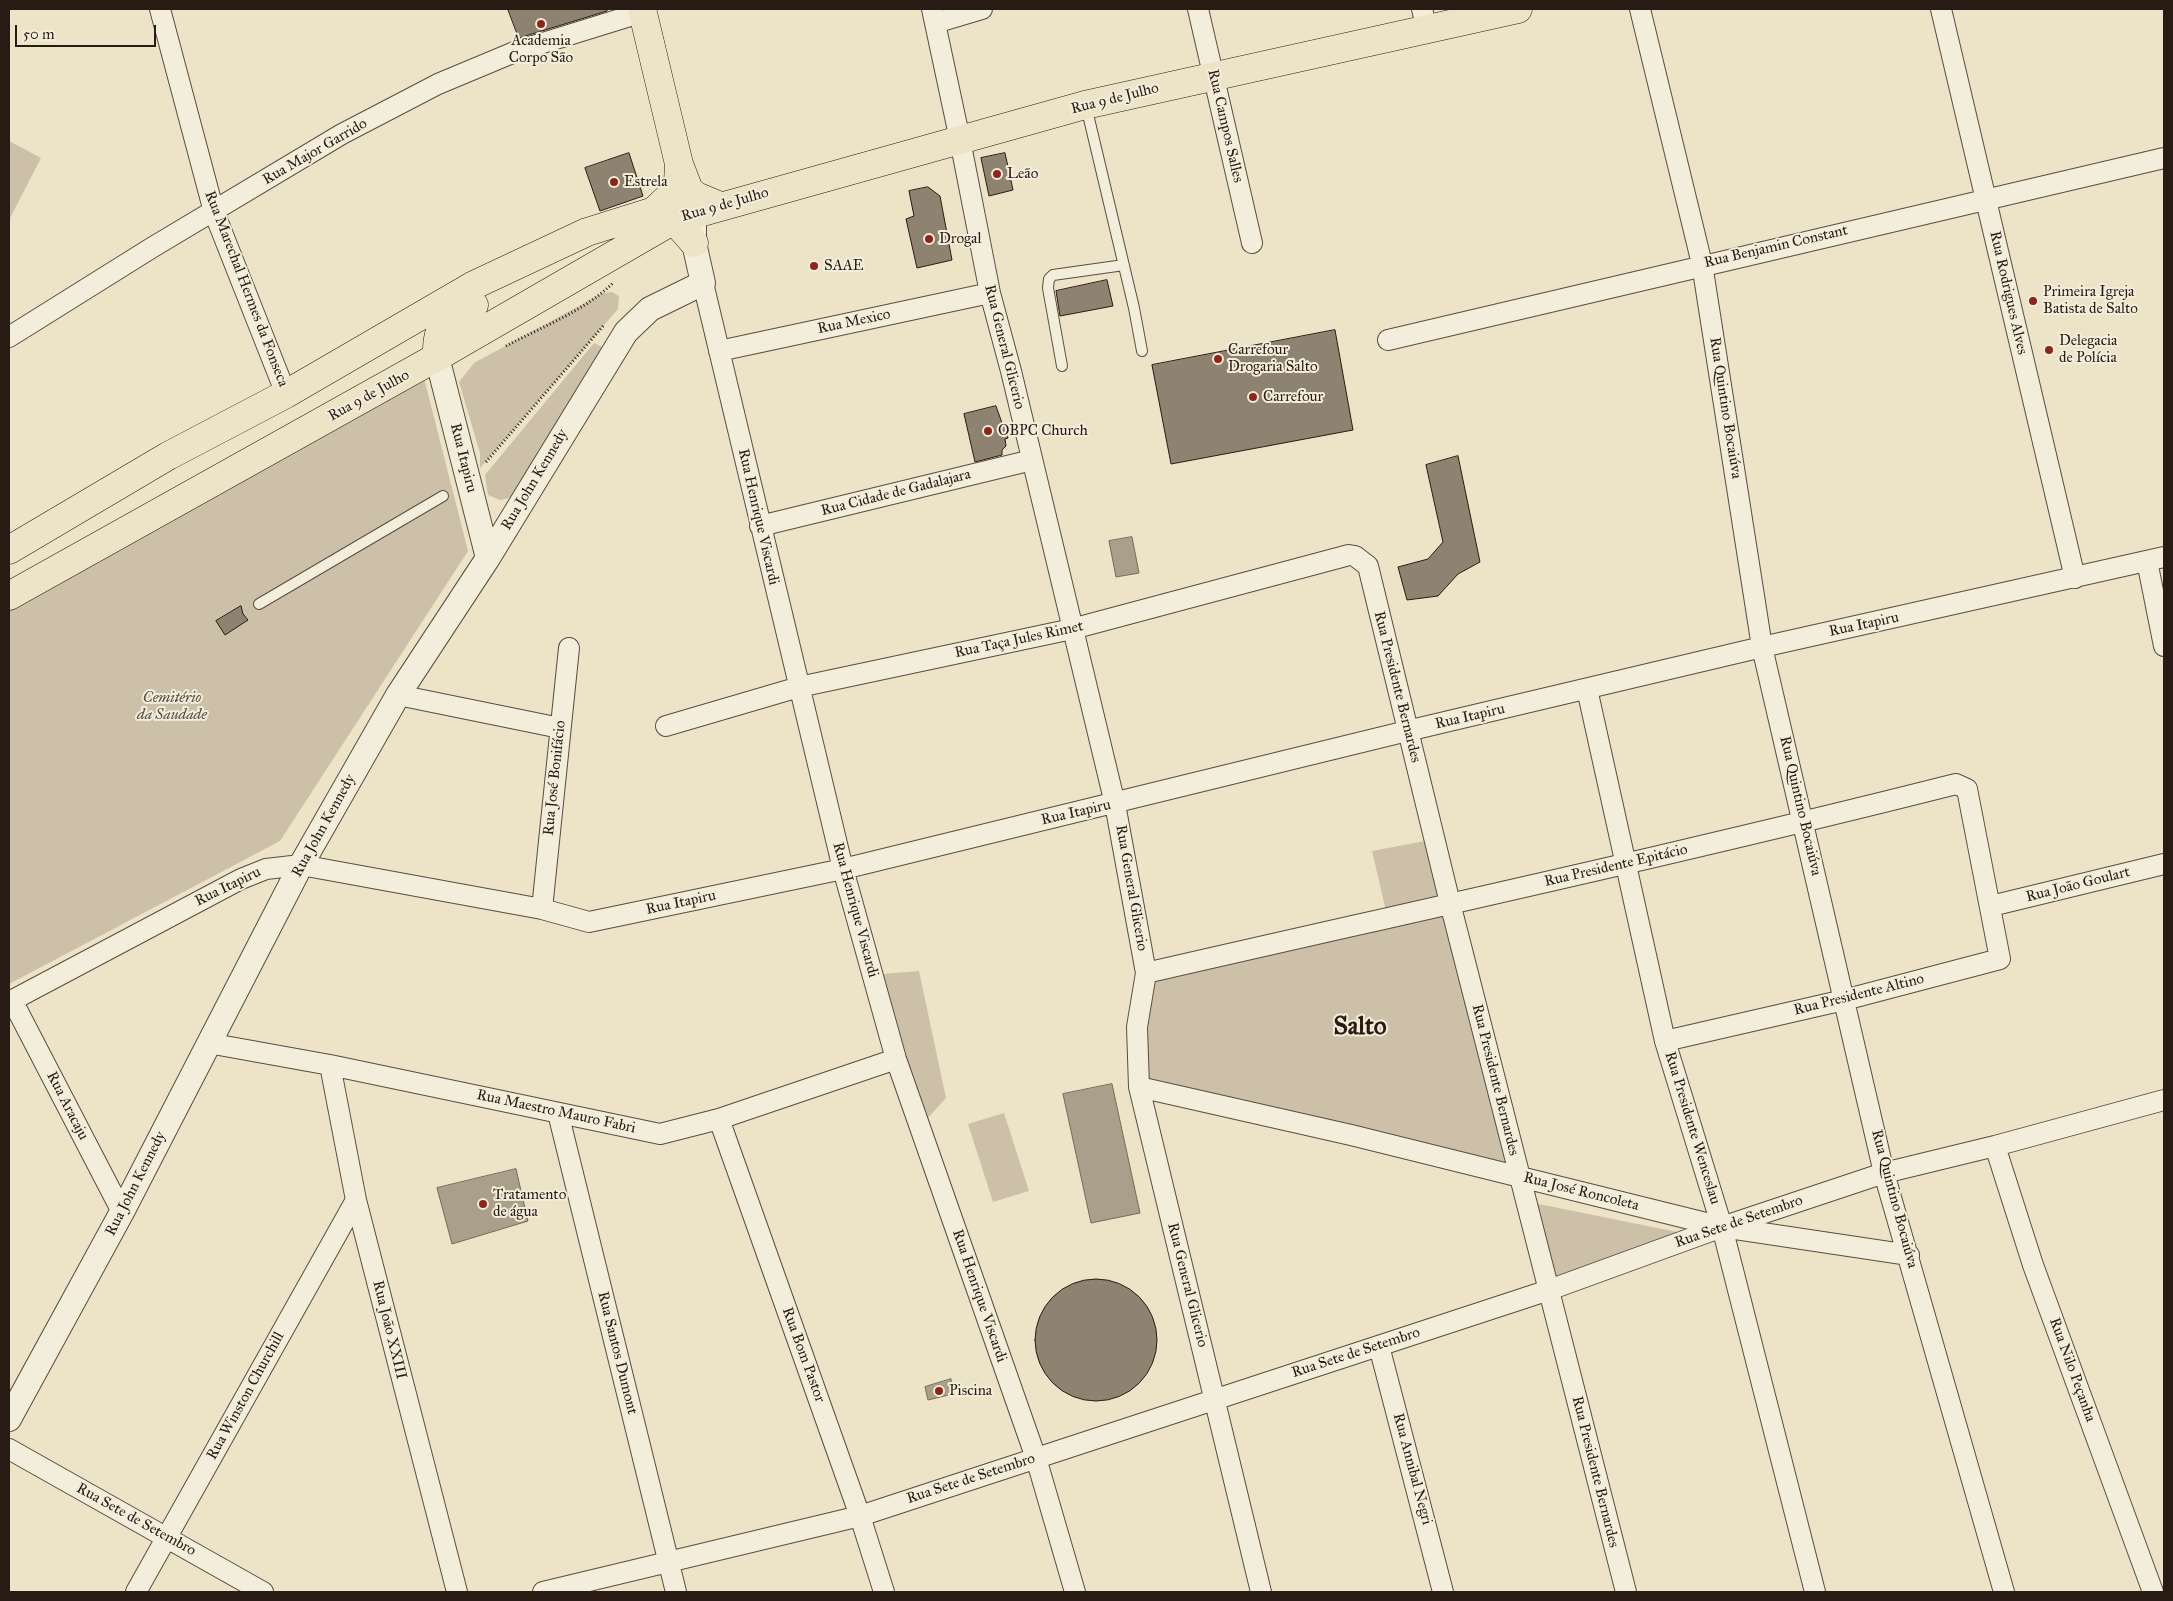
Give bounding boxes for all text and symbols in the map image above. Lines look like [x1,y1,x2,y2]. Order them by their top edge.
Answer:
scale bar [18,15,159,47]
marker: Academia Corpo São [535,18,547,30]
text: 50 m [23,25,55,43]
place label: Academia Corpo São [509,32,573,67]
street label: Rua Campos Salles [1203,68,1247,184]
street label: Rua 9 de Julho [1069,79,1161,119]
street label: Rua Major Garrido [260,115,370,189]
place label: Leão [1007,165,1038,183]
marker: Leão [991,168,1003,180]
place label: Estrela [624,173,668,191]
marker: Estrela [608,176,620,188]
street label: Rua 9 de Julho [679,184,771,226]
street label: Rua Marechal Hermes da Fonseca [200,188,292,390]
street label: Rua Benjamin Constant [1702,222,1850,272]
place label: Drogal [939,230,981,248]
street label: Rua Rodrigues Alves [1985,230,2031,356]
marker: Drogal [923,233,935,245]
place label: SAAE [824,257,864,275]
marker: SAAE [808,260,820,272]
street label: Rua General Glicerio [980,283,1028,411]
place label: Primeira Igreja Batista de Salto [2043,283,2138,318]
marker: Primeira Igreja Batista de Salto [2027,295,2039,307]
street label: Rua Mexico [816,305,892,339]
place label: Delegacia de Polícia [2059,332,2117,367]
street label: Rua Quintino Bocaiúva [1705,336,1745,480]
place label: Carrefour Drogaria Salto [1228,341,1318,376]
marker: Delegacia de Polícia [2043,344,2055,356]
marker: Carrefour Drogaria Salto [1212,353,1224,365]
street label: Rua 9 de Julho [325,366,413,426]
place label: Carrefour [1263,388,1323,406]
marker: Carrefour [1247,391,1259,403]
street label: Rua Itapiru [446,421,480,495]
place label: OBPC Church [998,422,1088,440]
marker: OBPC Church [982,425,994,437]
street label: Rua John Kennedy [498,426,572,534]
street label: Rua Henrique Viscardi [734,447,782,587]
street label: Rua Cidade de Gadalajara [819,466,973,520]
street label: Rua Presidente Bernardes [1369,609,1425,765]
street label: Rua Itapiru [1827,609,1901,641]
street label: Rua Taça Jules Rimet [953,618,1085,662]
park label: Cemitério da Saudade [137,689,207,724]
street label: Rua Itapiru [1433,700,1507,734]
street label: Rua José Bonifácio [540,720,570,836]
street label: Rua Quintino Bocaiúva [1775,734,1825,878]
street label: Rua John Kennedy [288,771,360,881]
street label: Rua Itapiru [1039,796,1113,830]
street label: Rua General Glicerio [1111,824,1151,952]
street label: Rua Henrique Viscardi [828,840,882,980]
street label: Rua Presidente Epitácio [1543,841,1689,891]
street label: Rua Itapiru [192,863,264,911]
street label: Rua João Goulart [2024,863,2132,907]
street label: Rua Itapiru [644,887,718,919]
street label: Rua Presidente Altino [1792,970,1926,1020]
street label: Rua Presidente Bernardes [1467,1002,1523,1158]
district label: Salto [1333,1013,1387,1043]
street label: Rua Presidente Wenceslau [1660,1049,1724,1207]
street label: Rua Aracaju [42,1069,92,1143]
street label: Rua Maestro Mauro Fabri [475,1086,637,1138]
street label: Rua Quintino Bocaiúva [1867,1128,1921,1270]
street label: Rua John Kennedy [102,1129,170,1239]
street label: Rua José Roncoleta [1521,1169,1641,1215]
place label: Tratamento de água [493,1186,566,1221]
street label: Rua Sete de Setembro [1673,1192,1805,1252]
marker: Tratamento de água [477,1198,489,1210]
street label: Rua General Glicerio [1163,1221,1211,1349]
street label: Rua Henrique Viscardi [948,1227,1010,1365]
street label: Rua João XXIII [368,1279,410,1381]
street label: Rua Santos Dumont [593,1290,641,1416]
street label: Rua Bom Pastor [777,1305,829,1405]
street label: Rua Nilo Peçanha [2045,1315,2099,1425]
street label: Rua Sete de Setembro [1289,1324,1423,1382]
street label: Rua Winston Churchill [203,1329,289,1463]
place label: Piscina [949,1382,992,1400]
marker: Piscina [933,1385,945,1397]
street label: Rua Presidente Bernardes [1567,1394,1623,1550]
street label: Rua Annibal Negri [1388,1411,1436,1527]
street label: Rua Sete de Setembro [904,1450,1038,1508]
street label: Rua Sete de Setembro [73,1480,199,1560]

